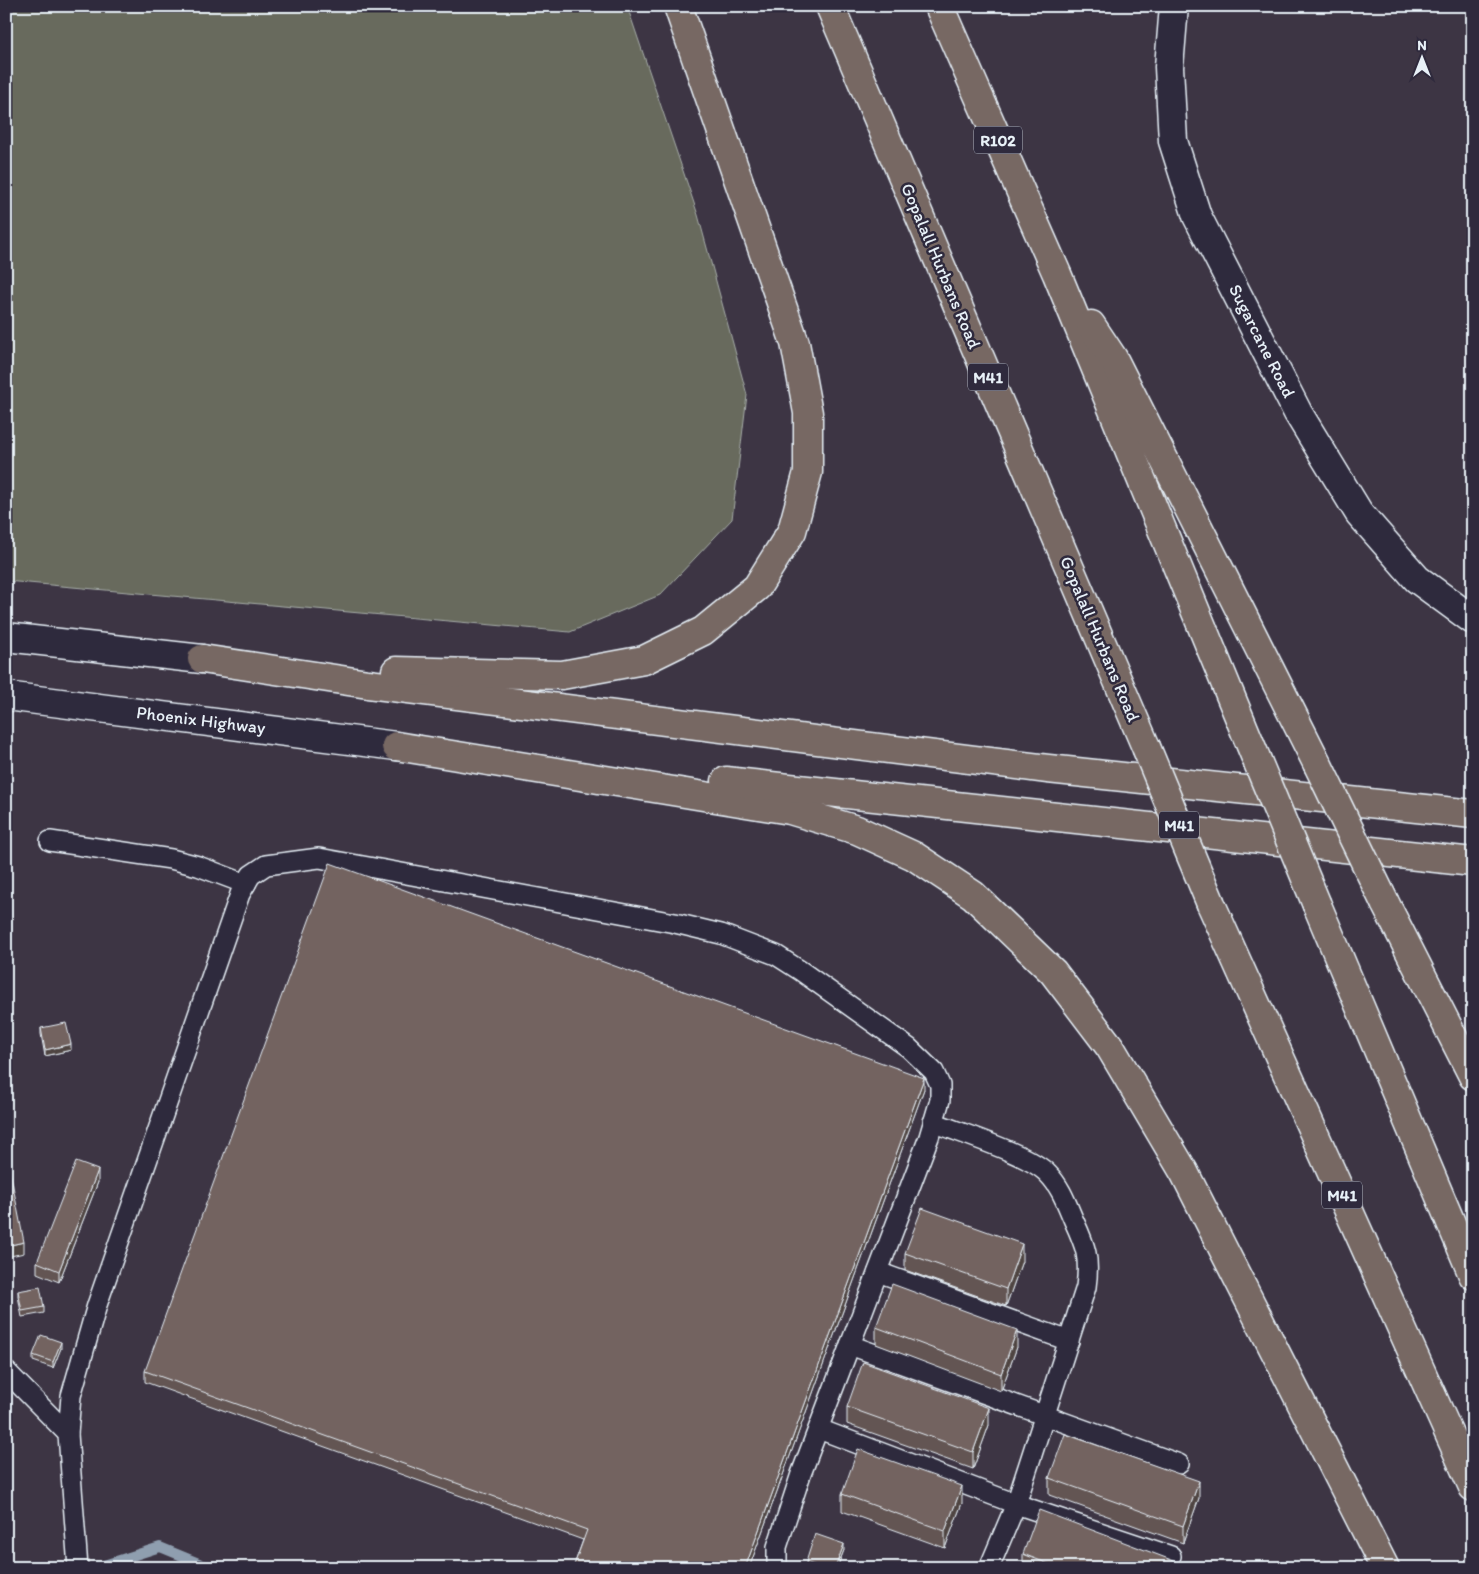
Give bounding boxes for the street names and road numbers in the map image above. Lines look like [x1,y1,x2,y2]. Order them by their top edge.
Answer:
road number: R102 [974,126,1022,154]
street label: Gopalall Hurbans Road [896,180,986,352]
street label: Sugarcane Road [1224,281,1300,402]
road number: M41 [968,364,1008,391]
street label: Gopalall Hurbans Road [1055,553,1145,725]
street label: Phoenix Highway [135,701,267,739]
road number: M41 [1159,812,1199,838]
road number: M41 [1322,1182,1362,1208]

